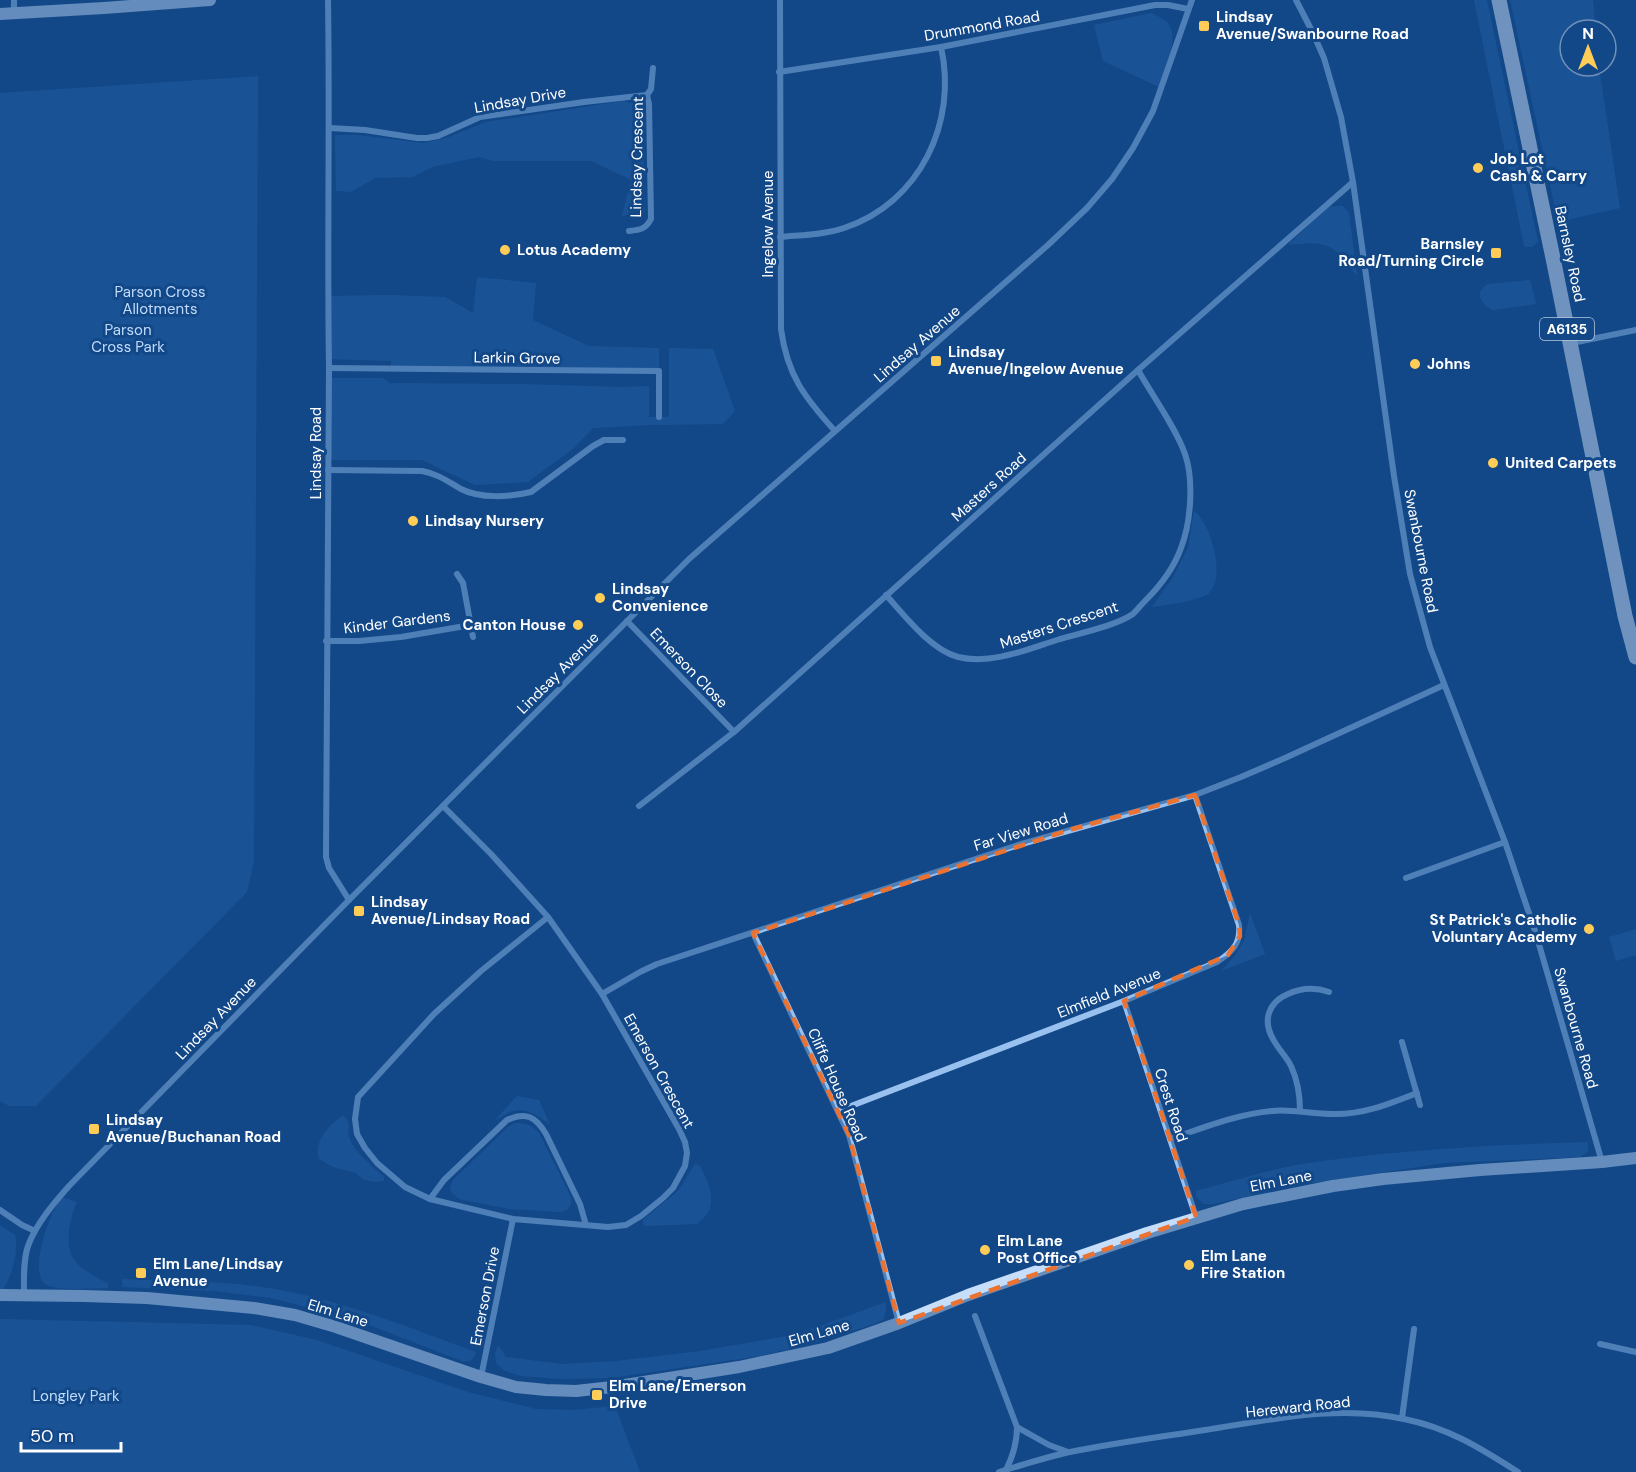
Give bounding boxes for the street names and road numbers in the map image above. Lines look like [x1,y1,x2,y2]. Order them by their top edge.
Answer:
street label: Drummond Road [923,6,1041,46]
street label: Lindsay Drive [473,82,567,118]
street label: Lindsay Crescent [626,96,648,218]
street label: Ingelow Avenue [758,170,778,278]
street label: Barnsley Road [1550,204,1590,304]
street label: Lindsay Avenue [870,301,964,387]
road number: A6135 [1540,318,1594,340]
street label: Larkin Grove [474,347,560,369]
street label: Lindsay Road [306,407,326,499]
street label: Masters Road [947,448,1031,526]
street label: Swanbourne Road [1399,488,1443,614]
street label: Masters Crescent [997,596,1121,654]
street label: Kinder Gardens [343,606,451,638]
street label: Emerson Close [646,624,732,712]
street label: Lindsay Avenue [513,628,603,718]
street label: Far View Road [971,808,1071,856]
street label: Elmfield Avenue [1054,963,1164,1023]
street label: Swanbourne Road [1549,965,1603,1091]
street label: Lindsay Avenue [171,972,261,1064]
street label: Emerson Crescent [619,1010,699,1132]
street label: Cliffe House Road [803,1025,871,1145]
street label: Crest Road [1150,1066,1192,1144]
street label: Elm Lane [1248,1165,1314,1197]
street label: Emerson Drive [466,1245,504,1347]
street label: Elm Lane [305,1294,371,1332]
street label: Elm Lane [786,1315,852,1351]
street label: Hereward Road [1245,1392,1351,1422]

